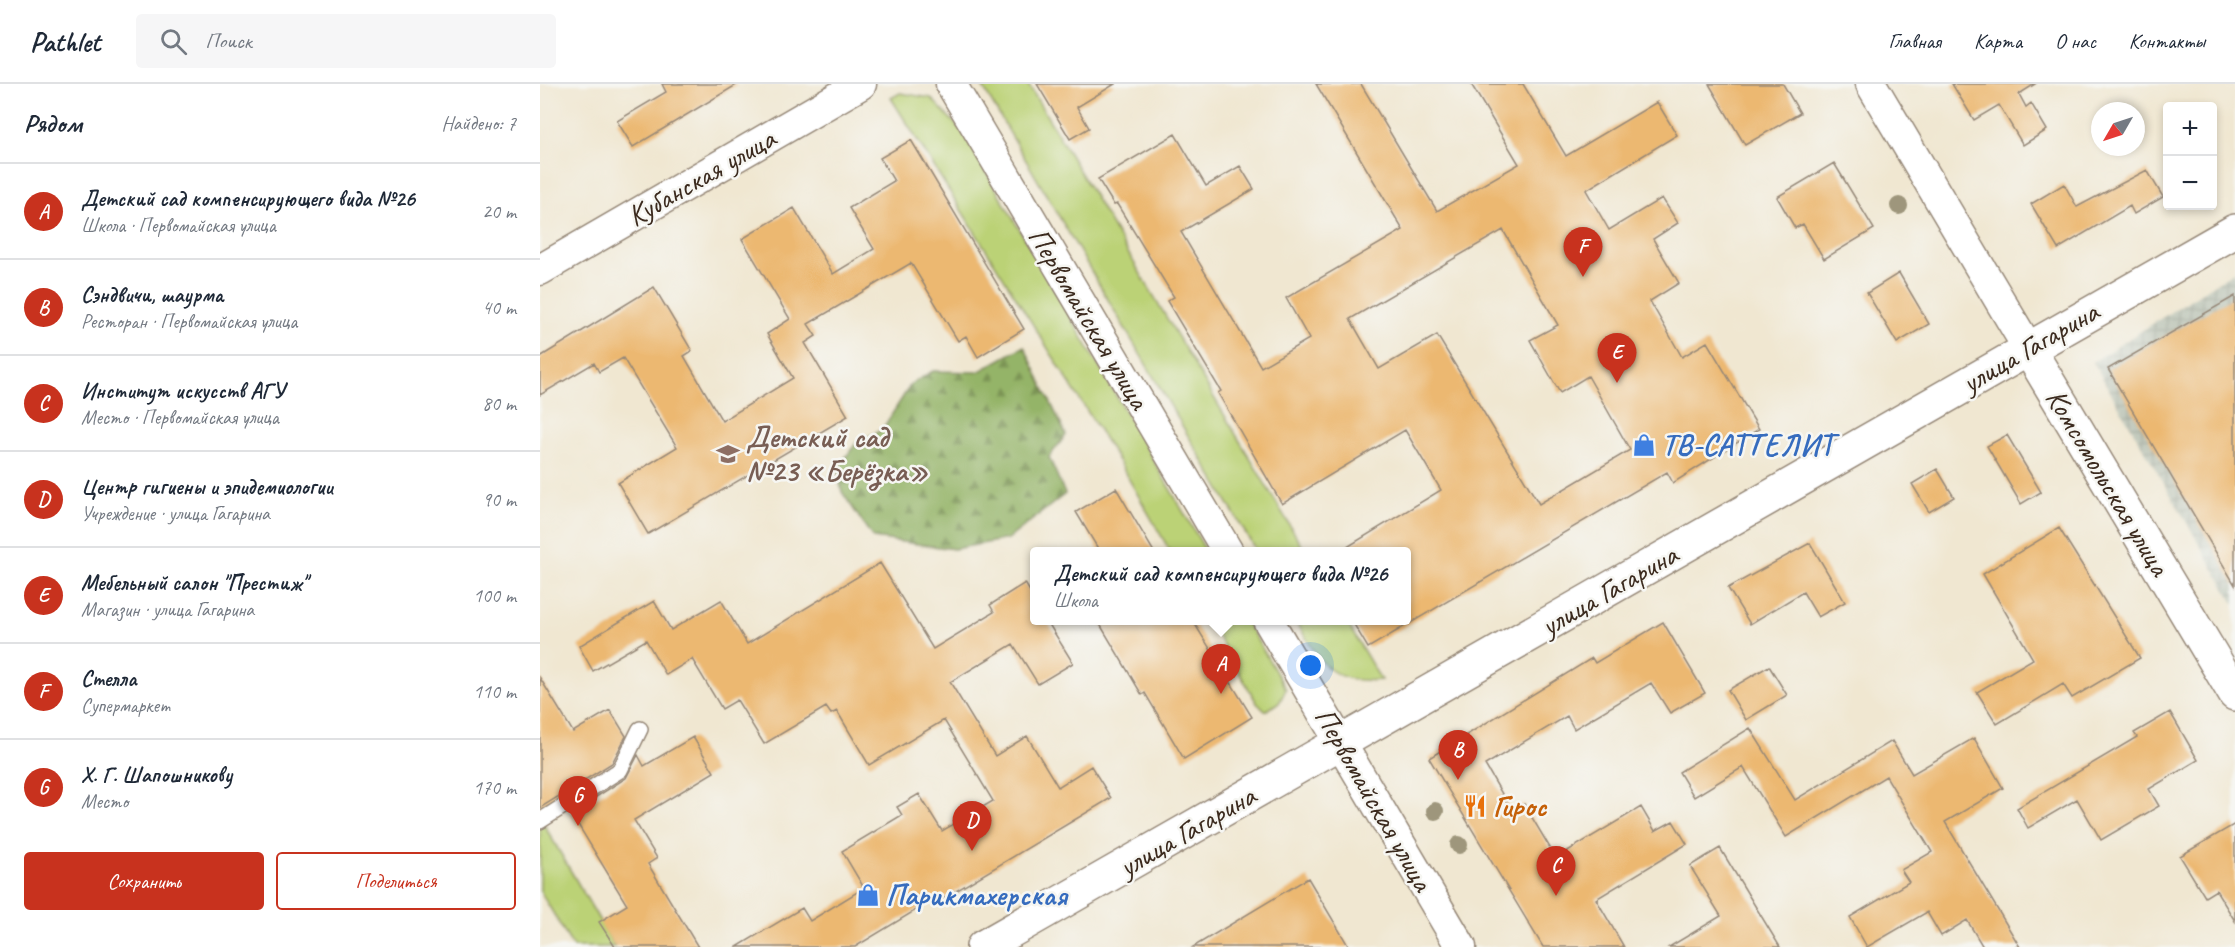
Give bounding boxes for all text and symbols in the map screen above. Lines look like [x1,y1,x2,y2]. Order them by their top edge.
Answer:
search box [136,14,556,68]
text: Pathlet [30,24,100,59]
icon: search [157,25,190,58]
text: Поиск [205,27,252,55]
text: Главная [1888,28,1941,54]
text: Карта [1974,28,2022,54]
text: О нас [2055,28,2096,54]
text: Контакты [2129,28,2205,54]
north arrow [2091,102,2145,156]
map controls [2163,102,2217,210]
button: + [2163,102,2217,156]
text: Рядом [24,107,82,140]
text: Найдено: 7 [441,111,516,136]
street label: Кубанская улица [620,118,784,235]
button: − [2163,156,2217,210]
text: Детский сад компенсирующего вида №26 [81,185,415,213]
text: A [38,199,49,224]
text: 20 m [482,199,516,224]
text: Школа · Первомайская улица [81,213,276,238]
street label: Первомайская улица [1020,220,1159,418]
pin: F [1564,228,1602,277]
text: Сэндвичи, шаурма [81,281,223,309]
street label: улица Гагарина [1953,292,2107,402]
text: B [38,295,49,320]
text: 40 m [482,295,516,320]
text: Ресторан · Первомайская улица [81,309,297,334]
pin: E [1598,334,1636,383]
text: Институт искусств АГУ [81,377,285,405]
street label: Комсомольская улица [2037,382,2180,584]
text: C [39,391,48,416]
text: 80 m [482,391,516,416]
text: Место · Первомайская улица [81,405,279,430]
place label: Детский сад №23 «Берёзка» [746,418,929,491]
place label: ТВ-САТТЕЛИТ [1662,426,1840,464]
shop icon: ТВ-САТТЕЛИТ [1631,432,1657,458]
school or university icon: Детский сад №23 «Берёзка» [715,441,741,467]
text: Центр гигиены и эпидемиологии [81,473,333,501]
text: D [38,487,49,512]
text: 90 m [482,487,516,512]
text: Учреждение · улица Гагарина [81,501,270,526]
street label: улица Гагарина [1532,535,1686,645]
popup [1030,547,1411,625]
text: Детский сад компенсирующего вида №26 [1054,560,1387,588]
text: Мебельный салон "Престиж" [81,569,307,597]
text: E [38,583,49,608]
text: 100 m [473,583,516,608]
text: Школа [1054,588,1098,613]
text: Магазин · улица Гагарина [81,597,254,622]
pin: A [1202,644,1240,694]
your location [1296,651,1325,680]
text: Стелла [81,665,137,693]
text: F [39,679,48,704]
text: 110 m [473,679,516,704]
text: Супермаркет [81,693,170,718]
street label: Первомайская улица [1306,700,1443,899]
pin: B [1438,730,1478,780]
text: Х. Г. Шапошникову [81,761,232,789]
text: G [39,775,48,800]
text: 170 m [473,775,516,800]
pin: G [558,776,597,826]
street label: улица Гагарина [1110,776,1264,886]
place label: Гирос [1493,787,1548,825]
text: Место [81,789,128,814]
restaurant icon: Гирос [1462,793,1488,819]
pin: D [952,802,992,851]
pin: C [1536,846,1576,896]
button: Сохранить [24,852,264,910]
button: Поделиться [276,852,516,910]
place label: Парикмахерская [886,876,1069,914]
shop icon: Парикмахерская [855,882,881,908]

